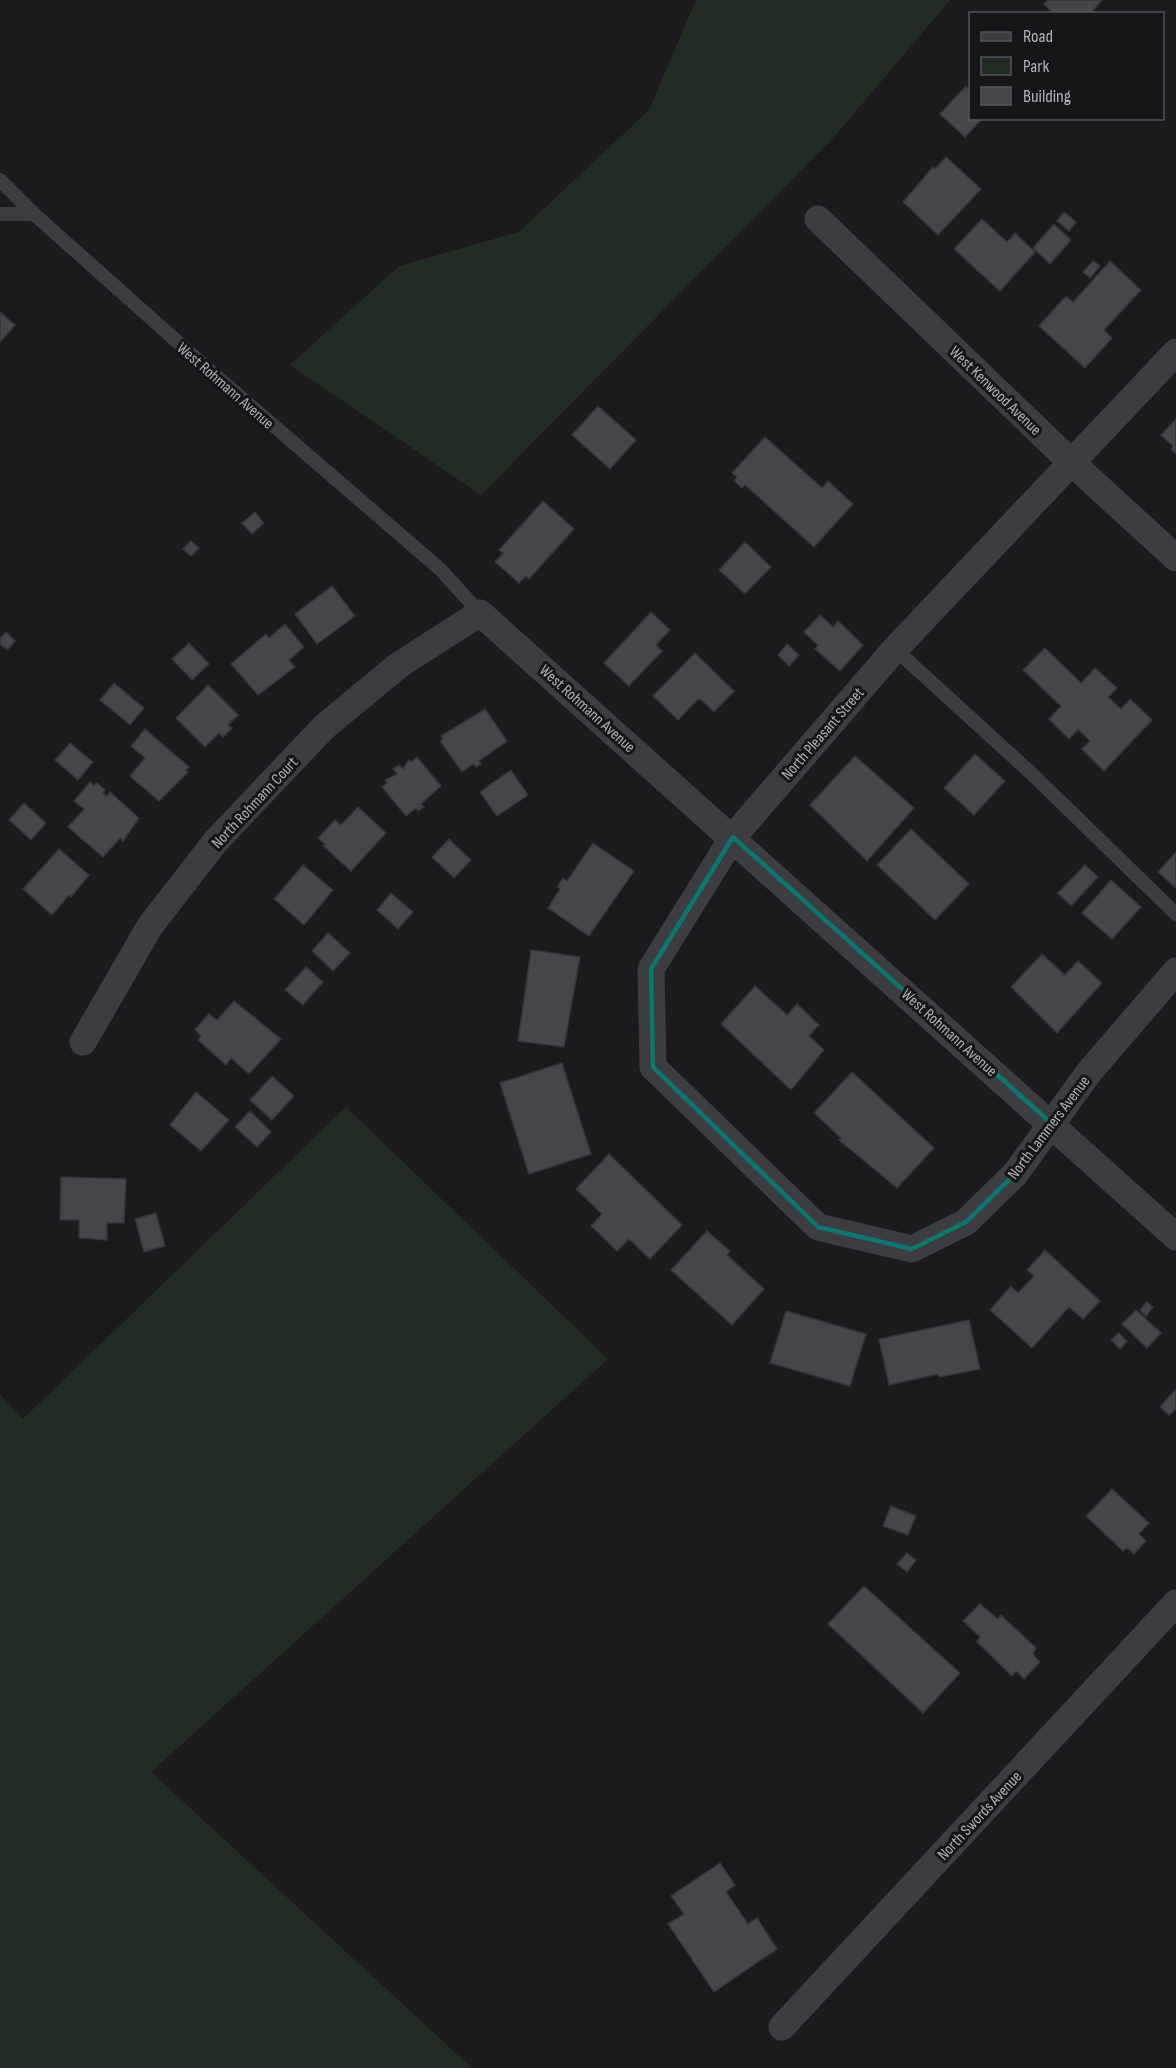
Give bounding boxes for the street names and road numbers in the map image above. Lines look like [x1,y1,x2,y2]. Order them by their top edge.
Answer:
street label: West Rohmann Avenue [173,339,277,433]
street label: West Kenwood Avenue [945,342,1045,440]
street label: West Rohmann Avenue [535,661,639,757]
street label: North Pleasant Street [778,684,868,784]
street label: North Rohmann Court [208,753,302,853]
street label: West Rohmann Avenue [897,985,1001,1081]
street label: North Lammers Avenue [1004,1072,1094,1183]
street label: North Swords Avenue [934,1768,1026,1864]

